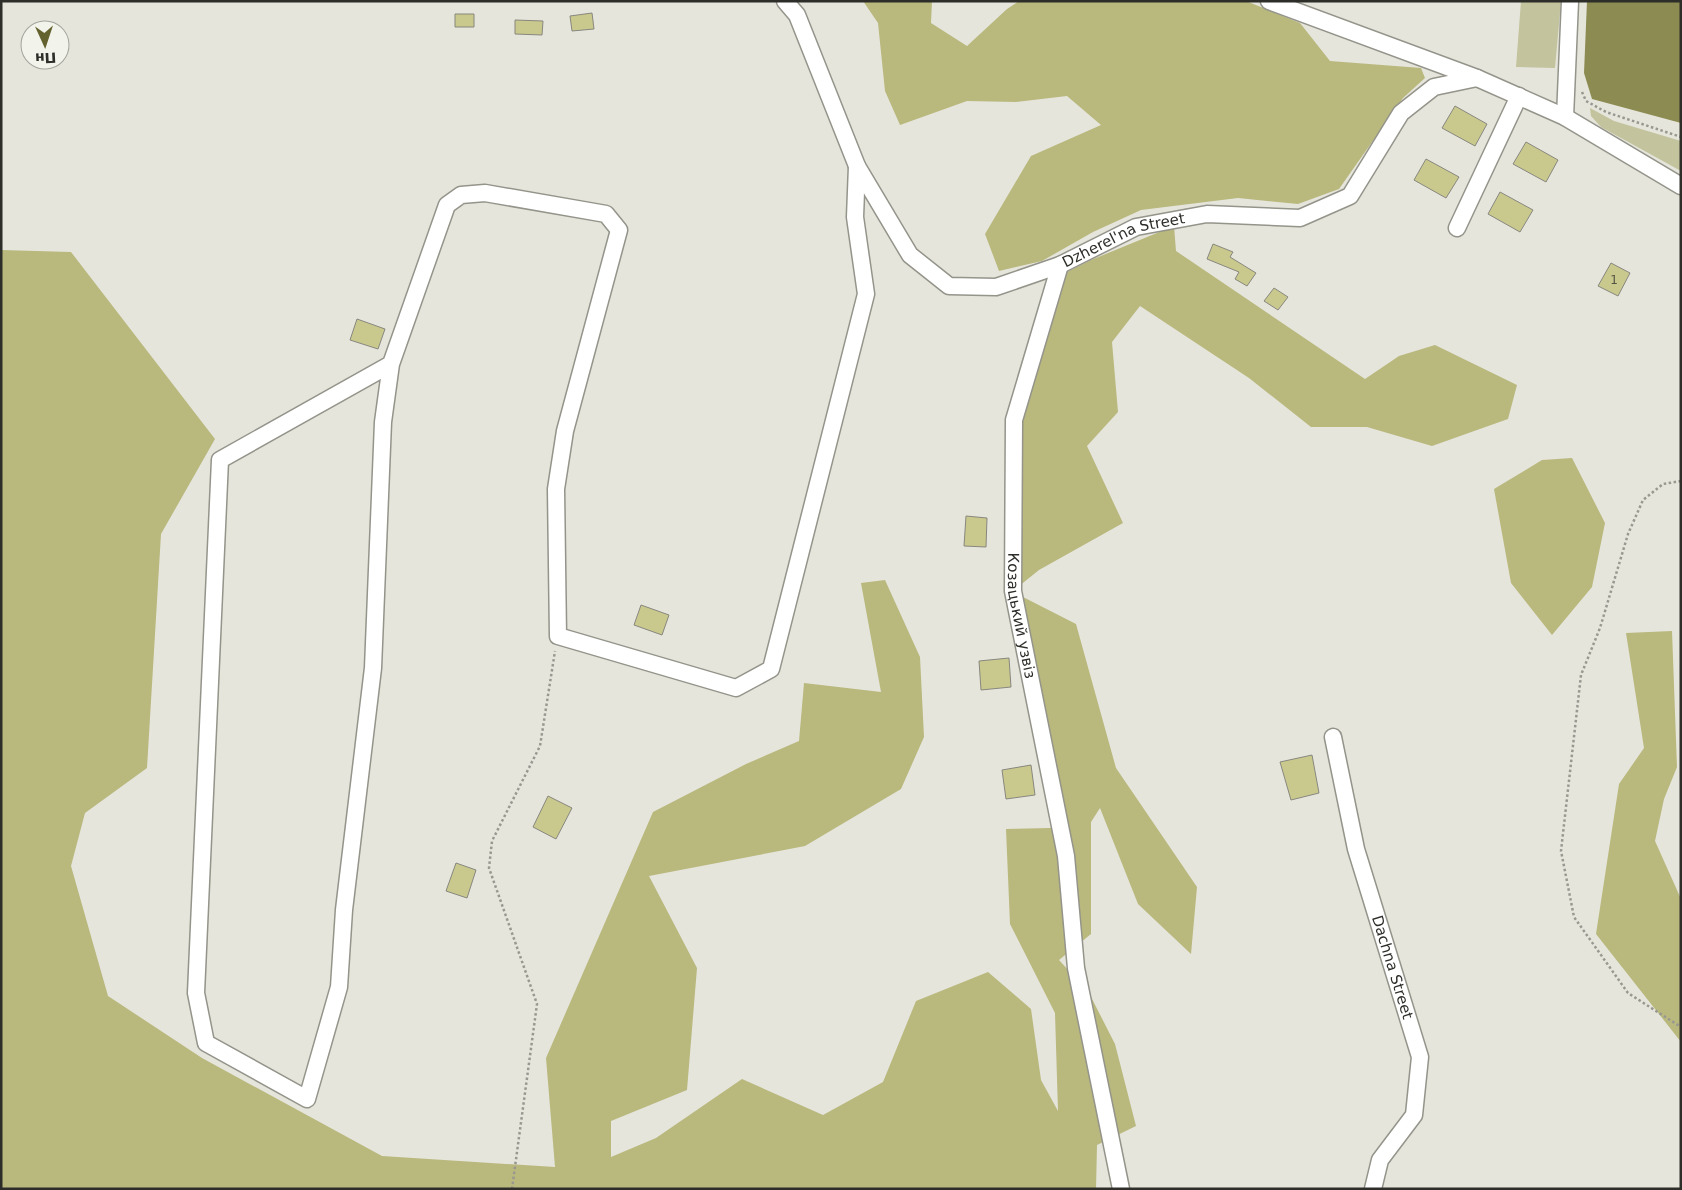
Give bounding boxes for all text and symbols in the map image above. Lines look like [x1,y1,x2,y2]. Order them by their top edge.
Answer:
north arrow [20,20,70,70]
text: Пн [35,49,57,67]
street label: Dzherel'na Street [1059,209,1186,271]
house number: 1 [1610,273,1618,287]
street label: Козацький узвіз [1004,553,1039,680]
street label: Dachna Street [1368,913,1417,1021]

